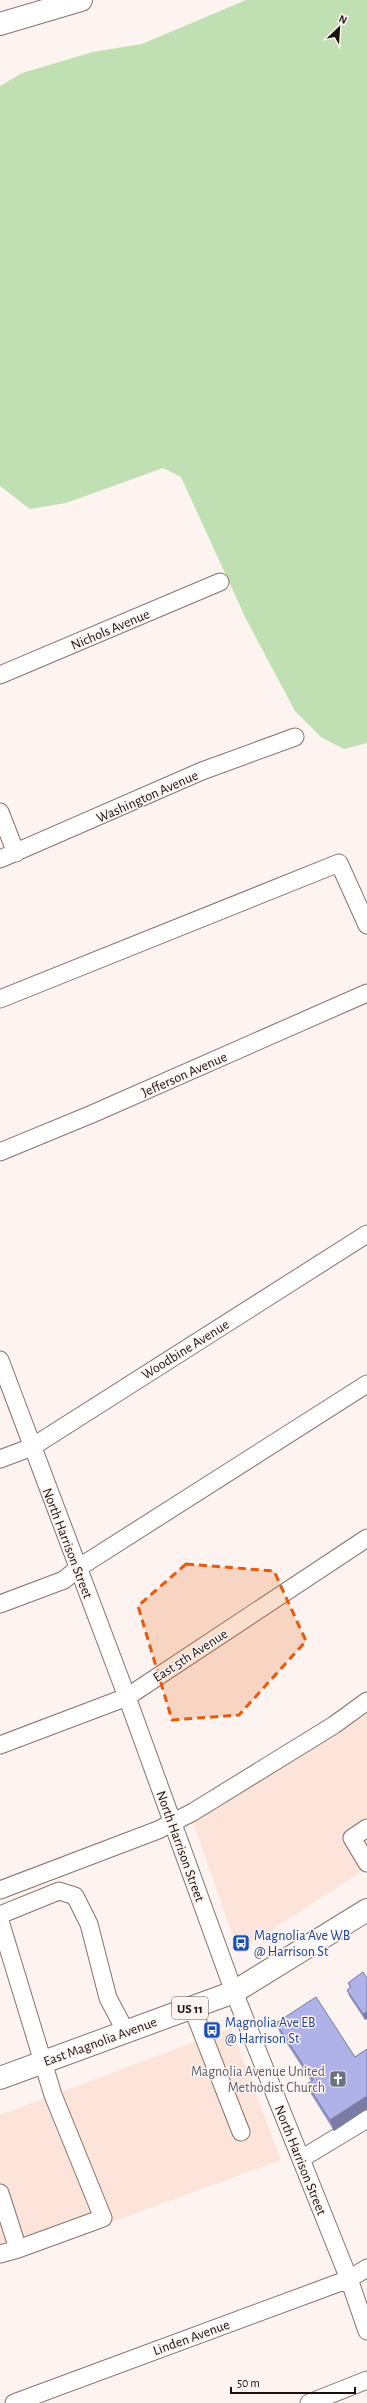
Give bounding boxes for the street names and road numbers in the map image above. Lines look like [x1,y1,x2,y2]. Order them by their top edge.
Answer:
street label: Nichols Avenue [69,607,152,653]
street label: Washington Avenue [95,768,200,826]
street label: Jefferson Avenue [140,1050,229,1100]
street label: Woodbine Avenue [139,1317,232,1382]
street label: North Harrison Street [40,1486,95,1601]
street label: East 5th Avenue [151,1627,230,1685]
street label: North Harrison Street [153,1789,207,1904]
road number: US 11 [172,1997,208,2019]
street label: East Magnolia Avenue [42,2015,159,2069]
street label: North Harrison Street [272,2103,329,2218]
street label: Linden Avenue [151,2318,232,2358]

